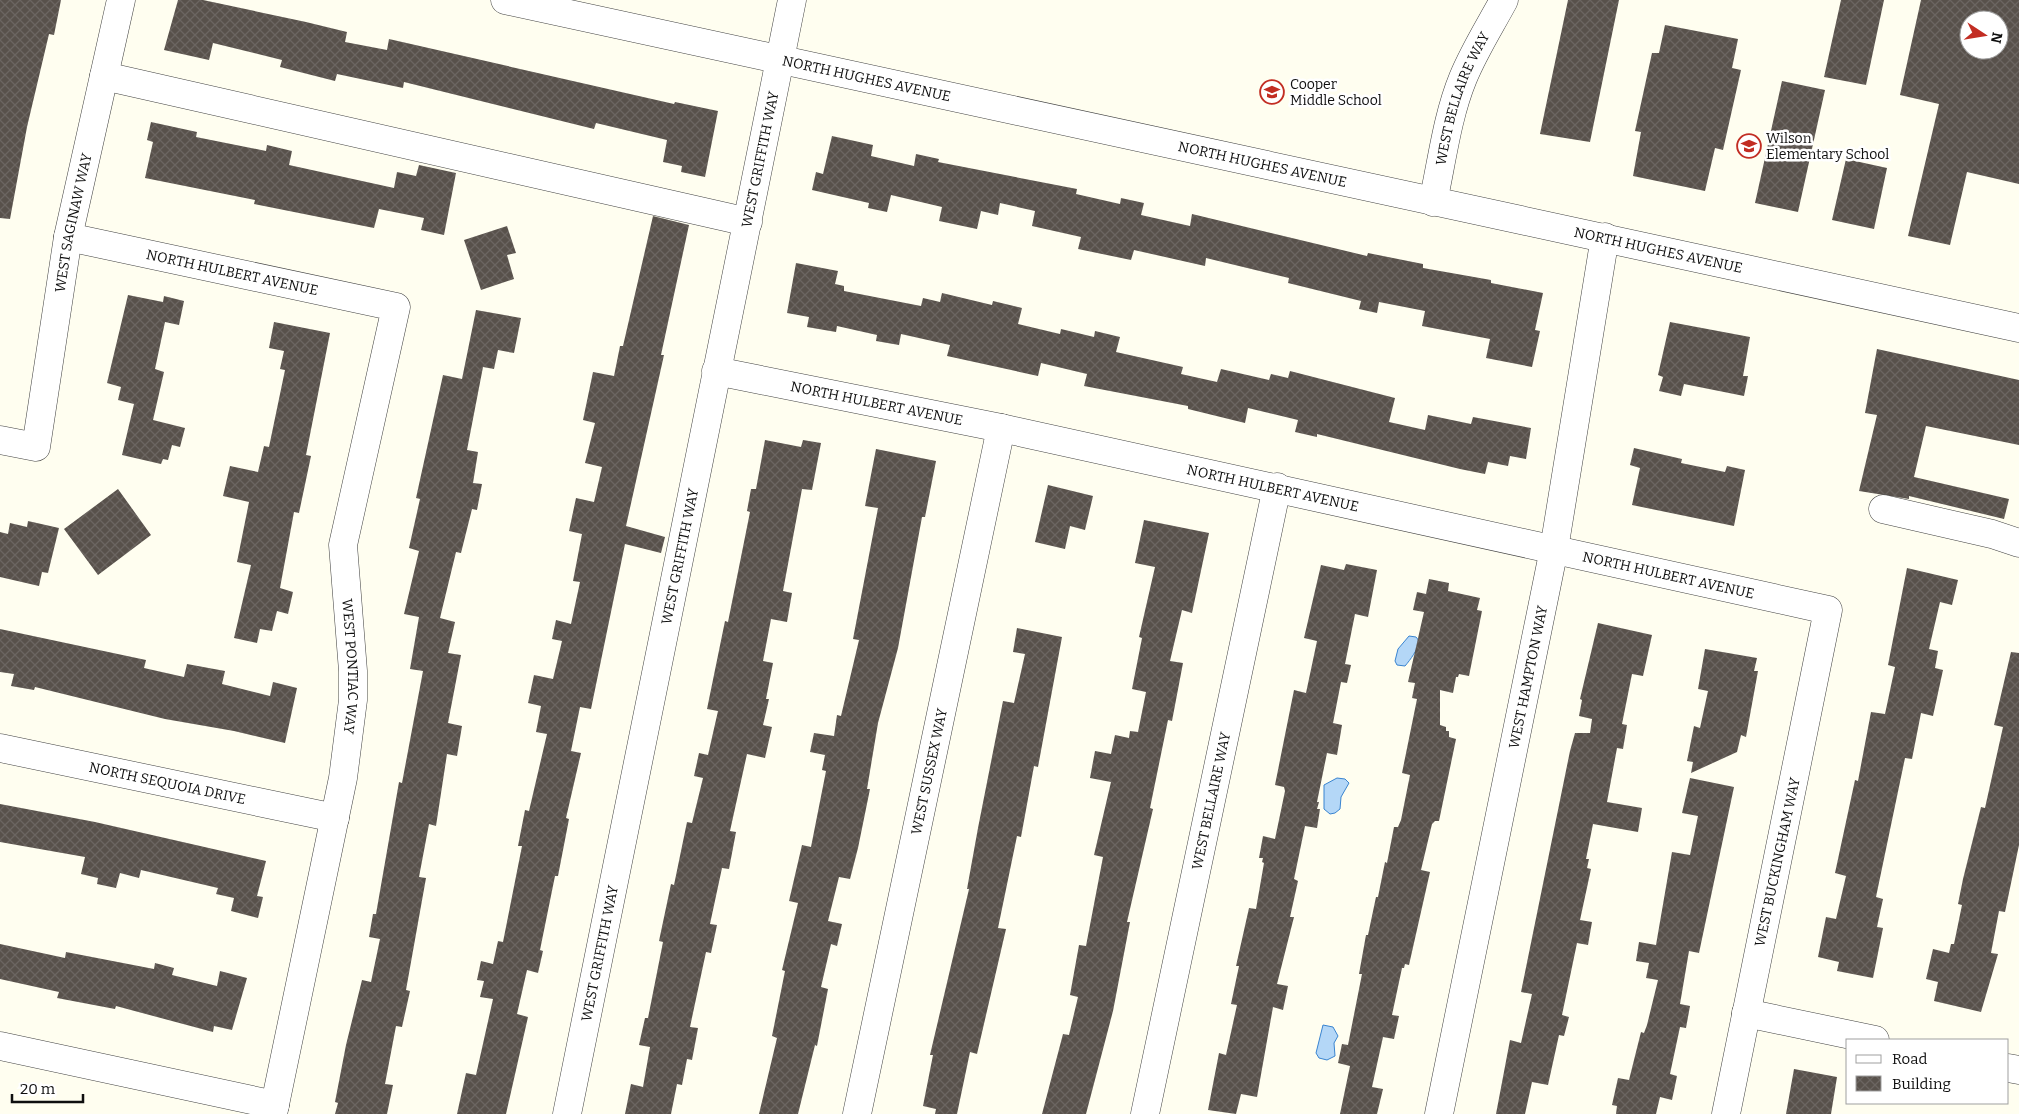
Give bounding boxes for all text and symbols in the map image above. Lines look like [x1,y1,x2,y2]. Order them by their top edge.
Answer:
north arrow [1959,10,2009,60]
street label: WEST BELLAIRE WAY [1432,29,1493,167]
text: N [1987,31,2006,45]
street label: NORTH HUGHES AVENUE [781,52,952,105]
place label: Cooper Middle School [1290,76,1382,109]
school or university icon: Cooper Middle School [1259,79,1285,105]
street label: WEST GRIFFITH WAY [738,90,782,229]
place label: Wilson Elementary School [1766,130,1889,163]
school or university icon: Wilson Elementary School [1736,133,1762,159]
street label: NORTH HUGHES AVENUE [1176,138,1348,191]
street label: WEST SAGINAW WAY [52,152,96,294]
street label: NORTH HUGHES AVENUE [1572,224,1744,277]
street label: NORTH HULBERT AVENUE [145,246,320,299]
street label: NORTH HULBERT AVENUE [789,378,964,429]
street label: NORTH HULBERT AVENUE [1185,461,1360,515]
street label: WEST GRIFFITH WAY [658,487,702,626]
street label: NORTH HULBERT AVENUE [1581,548,1756,603]
street label: WEST PONTIAC WAY [338,598,361,735]
street label: WEST HAMPTON WAY [1506,604,1551,750]
street label: WEST SUSSEX WAY [908,707,951,836]
street label: WEST BELLAIRE WAY [1189,731,1234,871]
street label: NORTH SEQUOIA DRIVE [87,759,247,808]
street label: WEST BUCKINGHAM WAY [1751,776,1804,948]
street label: WEST GRIFFITH WAY [578,884,622,1023]
legend [1846,1039,2009,1104]
text: Road [1892,1050,1927,1068]
scale bar [12,1072,84,1104]
text: Building [1892,1075,1951,1093]
text: 20 m [20,1080,56,1098]

